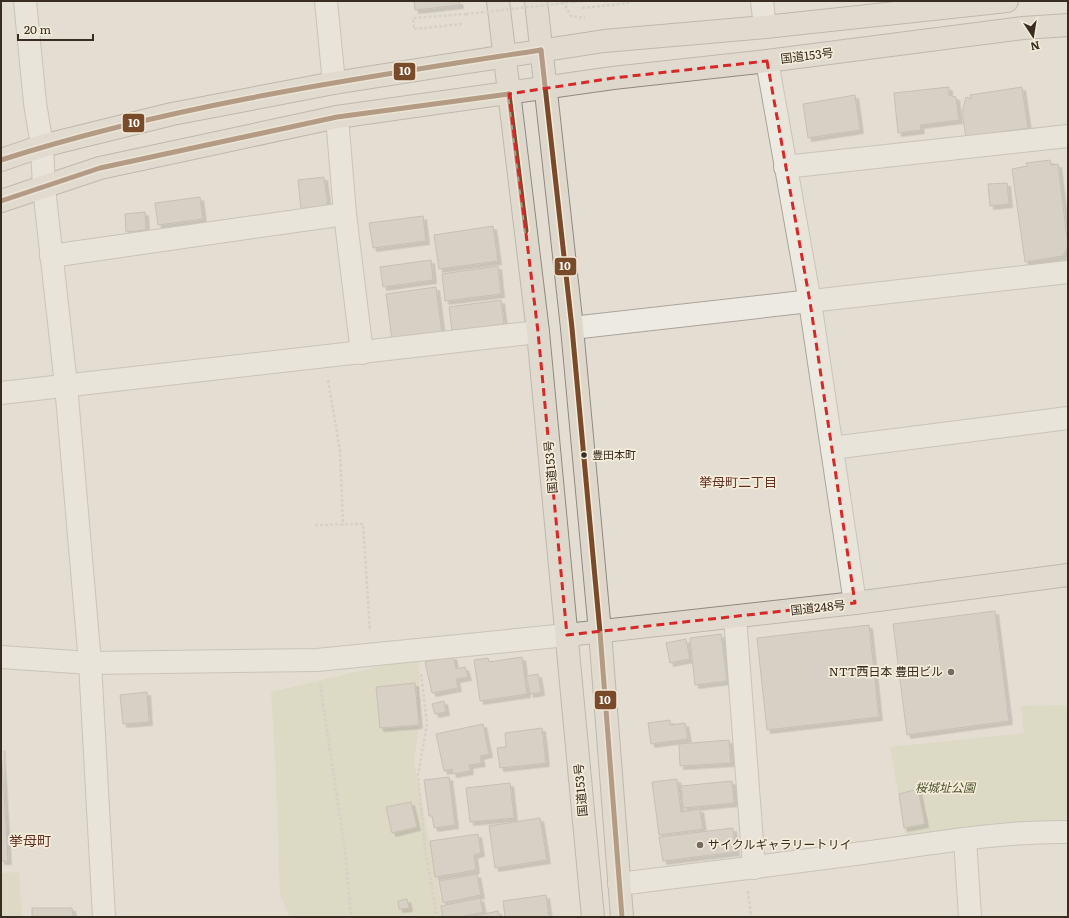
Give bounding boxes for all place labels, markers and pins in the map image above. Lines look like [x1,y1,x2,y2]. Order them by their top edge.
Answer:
place label: 豊田本町 [592,446,636,462]
marker: 豊田本町 [579,450,589,460]
place label: NTT西日本 豊田ビル [829,662,943,680]
marker: NTT西日本 豊田ビル [946,667,956,677]
place label: サイクルギャラリートリイ [708,835,851,853]
marker: サイクルギャラリートリイ [695,840,705,850]

